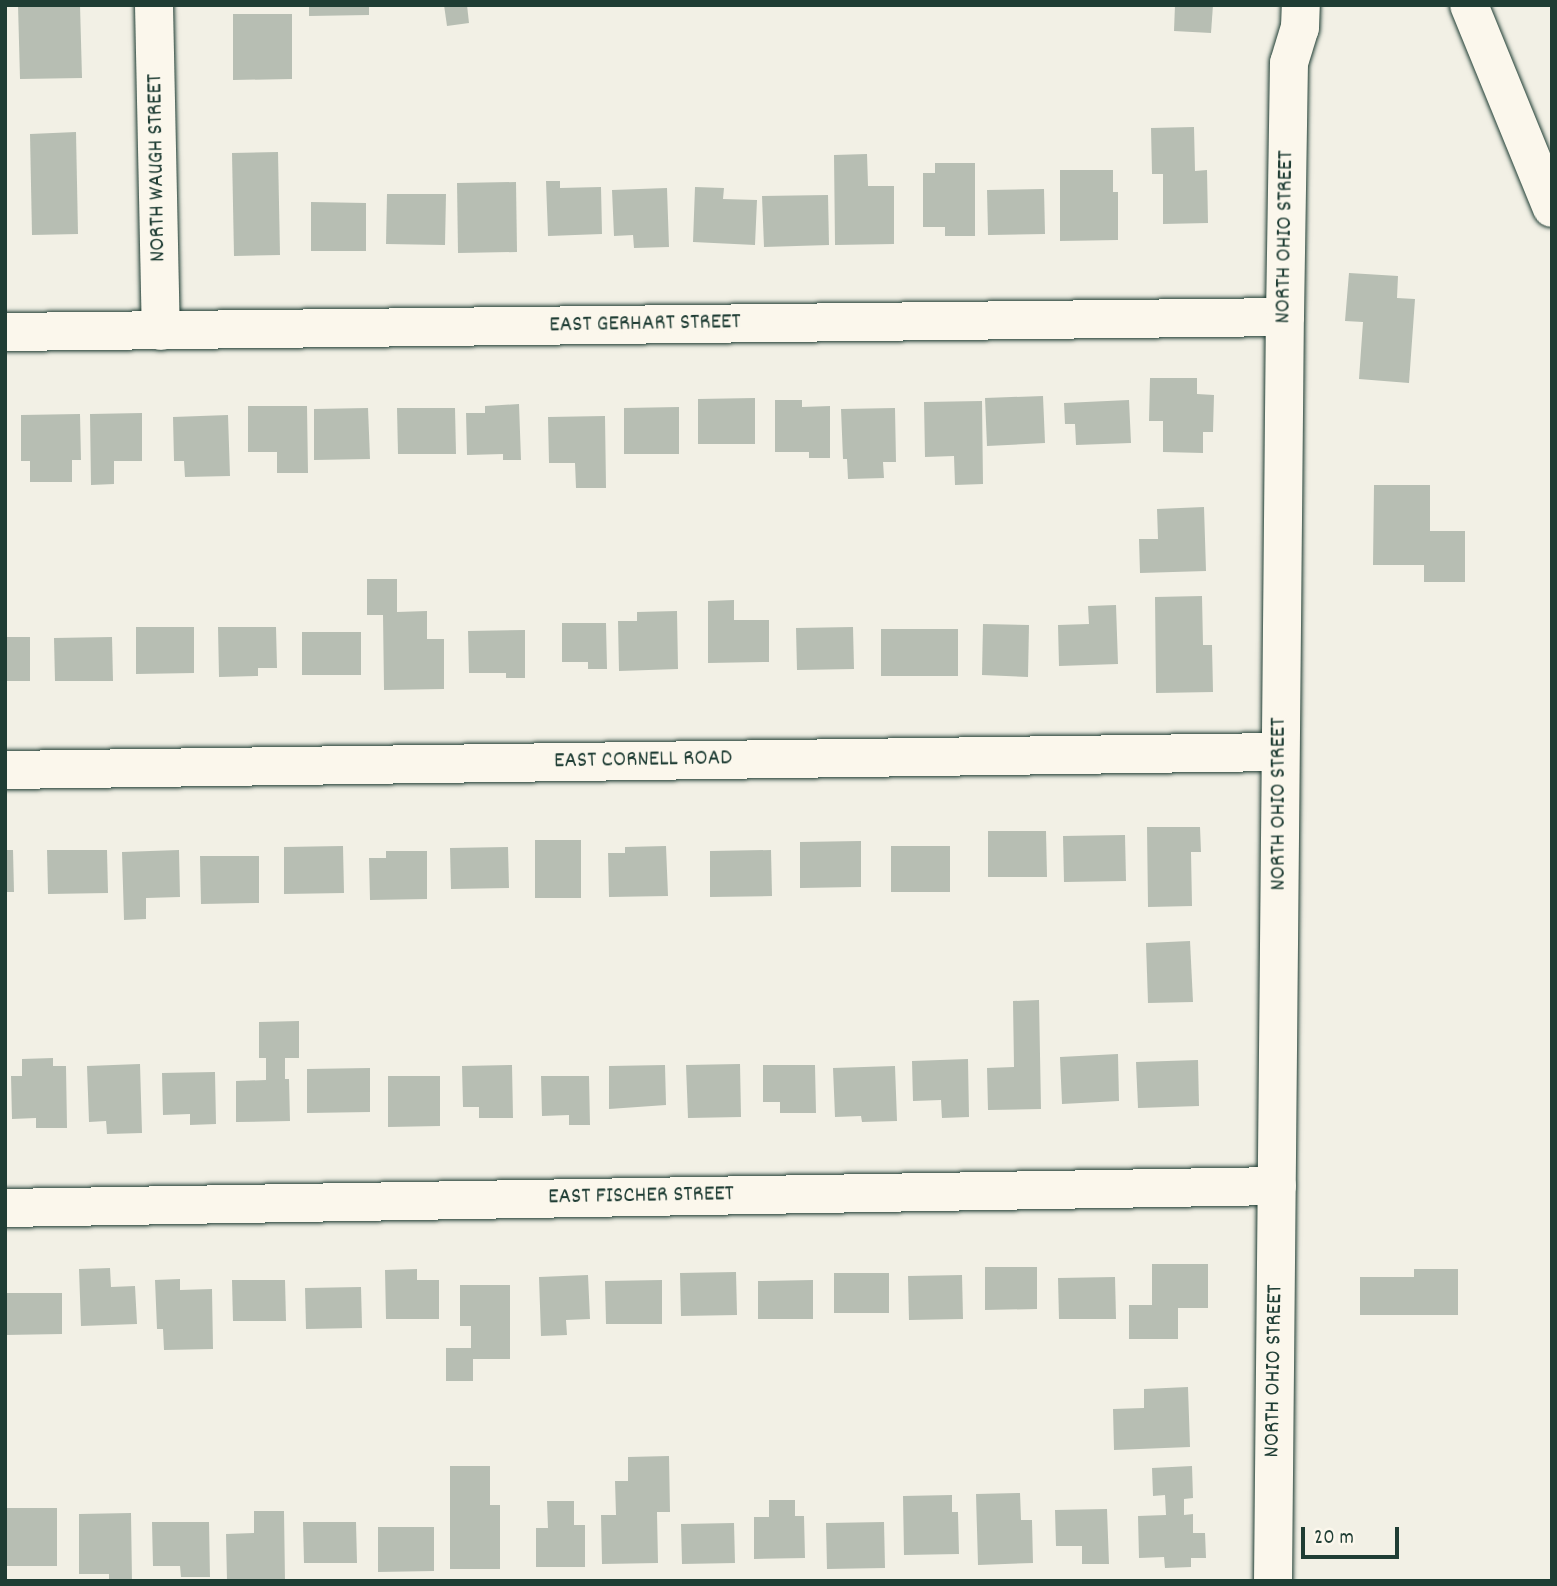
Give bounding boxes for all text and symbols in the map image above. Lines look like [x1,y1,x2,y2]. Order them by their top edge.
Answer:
street label: NORTH WAUGH STREET [143,74,173,262]
street label: NORTH OHIO STREET [1271,150,1301,324]
street label: EAST GERHART STREET [549,310,741,340]
street label: NORTH OHIO STREET [1266,717,1294,891]
street label: EAST CORNELL ROAD [554,746,732,776]
street label: EAST FISCHER STREET [548,1182,734,1212]
street label: NORTH OHIO STREET [1260,1284,1290,1458]
scale bar [1305,1512,1403,1556]
text: 20 m [1314,1524,1354,1554]

